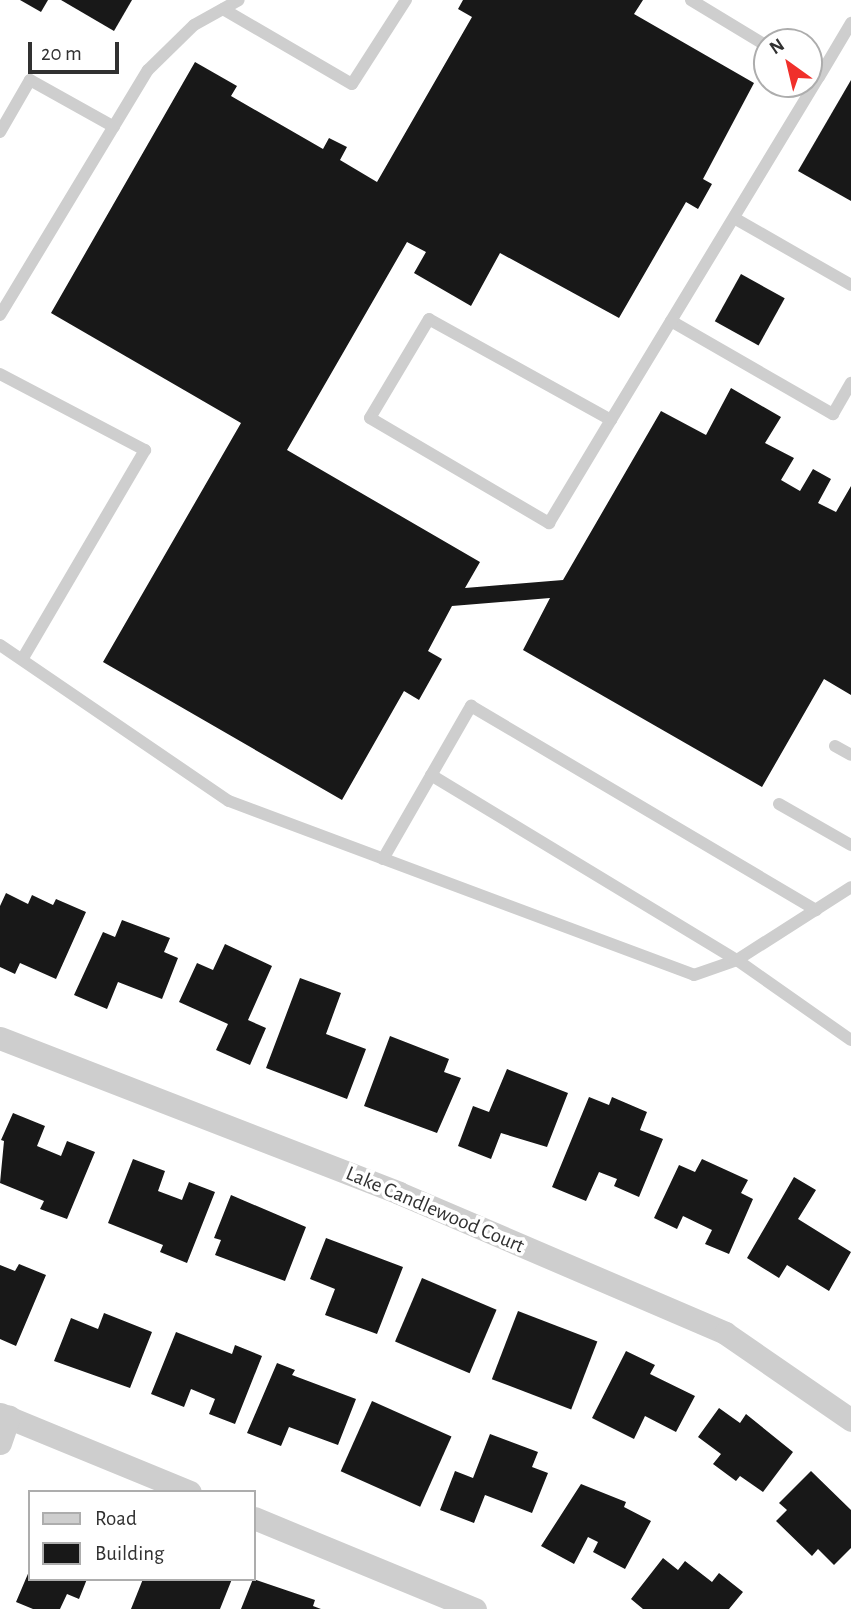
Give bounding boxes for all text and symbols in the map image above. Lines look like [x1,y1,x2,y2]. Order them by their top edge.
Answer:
scale bar [32,28,122,72]
north arrow [753,28,823,98]
text: N [766,35,788,58]
text: 20 m [41,43,82,64]
street label: Lake Candlewood Court [342,1161,528,1259]
legend [28,1490,256,1581]
text: Road [95,1508,137,1529]
text: Building [95,1543,164,1564]

